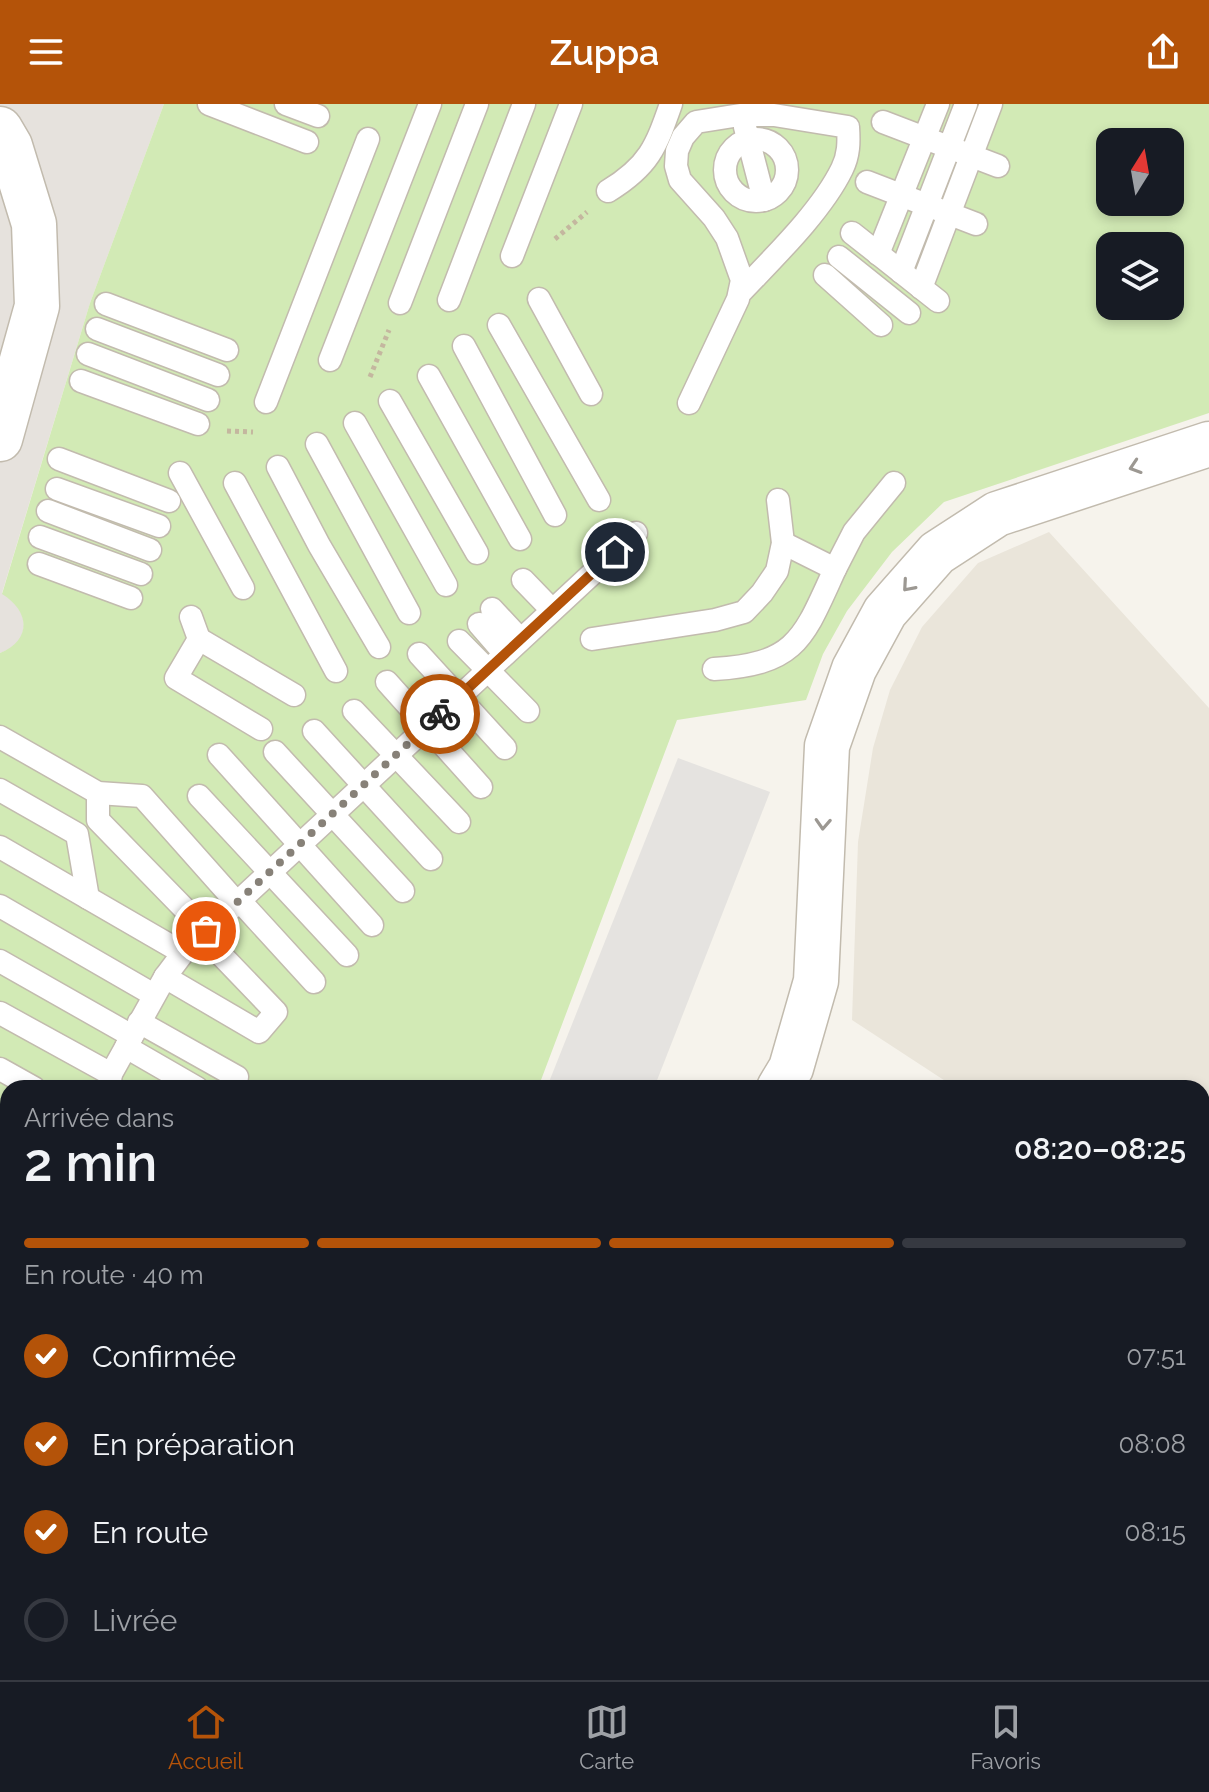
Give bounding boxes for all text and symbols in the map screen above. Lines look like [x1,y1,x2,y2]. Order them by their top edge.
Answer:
icon: menu [24,30,68,74]
icon: share [1141,30,1185,74]
text: Zuppa [550,31,659,73]
north arrow [1096,128,1184,216]
map controls [1096,128,1184,320]
button: layers [1096,232,1184,320]
one-way arrow [1128,458,1142,474]
pin [581,518,649,586]
icon: home [593,530,637,574]
one-way arrow [904,576,918,591]
courier [400,674,480,754]
icon: bike [418,692,462,736]
one-way arrow [815,818,832,831]
pin [172,897,240,965]
icon: bag [184,909,228,953]
text: Arrivée dans [24,1103,174,1133]
text: 08:20–08:25 [1014,1131,1186,1166]
text: 2 min [24,1132,157,1193]
text: En route · 40 m [24,1260,204,1290]
icon: check [24,1334,68,1378]
text: Confirmée [92,1339,236,1374]
text: 07:51 [1126,1341,1186,1371]
icon: check [24,1422,68,1466]
text: En préparation [92,1427,295,1462]
text: 08:08 [1118,1429,1186,1459]
icon: check [24,1510,68,1554]
text: En route [92,1515,208,1550]
text: 08:15 [1124,1517,1186,1547]
text: Livrée [92,1603,177,1638]
tab: Accueil [168,1700,243,1774]
tab: Carte [579,1700,634,1774]
tab: Favoris [970,1700,1041,1774]

